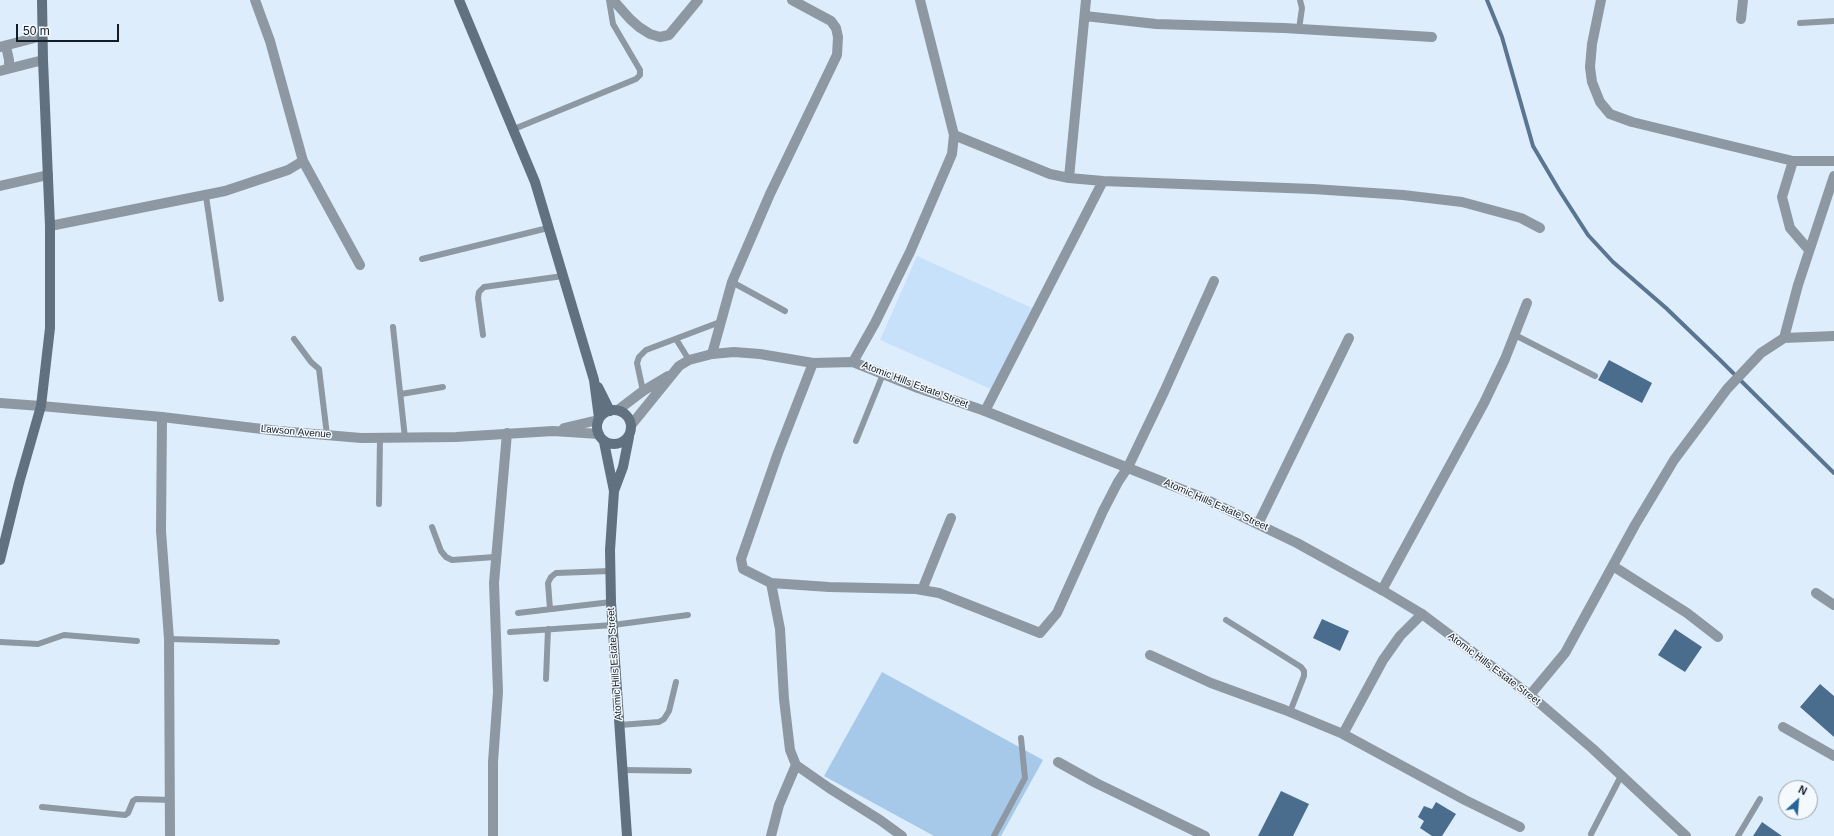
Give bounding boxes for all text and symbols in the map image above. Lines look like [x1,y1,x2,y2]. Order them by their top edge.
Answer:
scale bar [18,16,121,42]
text: 50 m [23,24,50,38]
street label: Atomic Hills Estate Street [860,359,970,411]
street label: Lawson Avenue [260,423,332,441]
street label: Atomic Hills Estate Street [1162,477,1270,533]
street label: Atomic Hills Estate Street [605,607,625,721]
street label: Atomic Hills Estate Street [1445,630,1543,708]
north arrow [1778,780,1818,820]
text: N [1797,783,1809,797]

